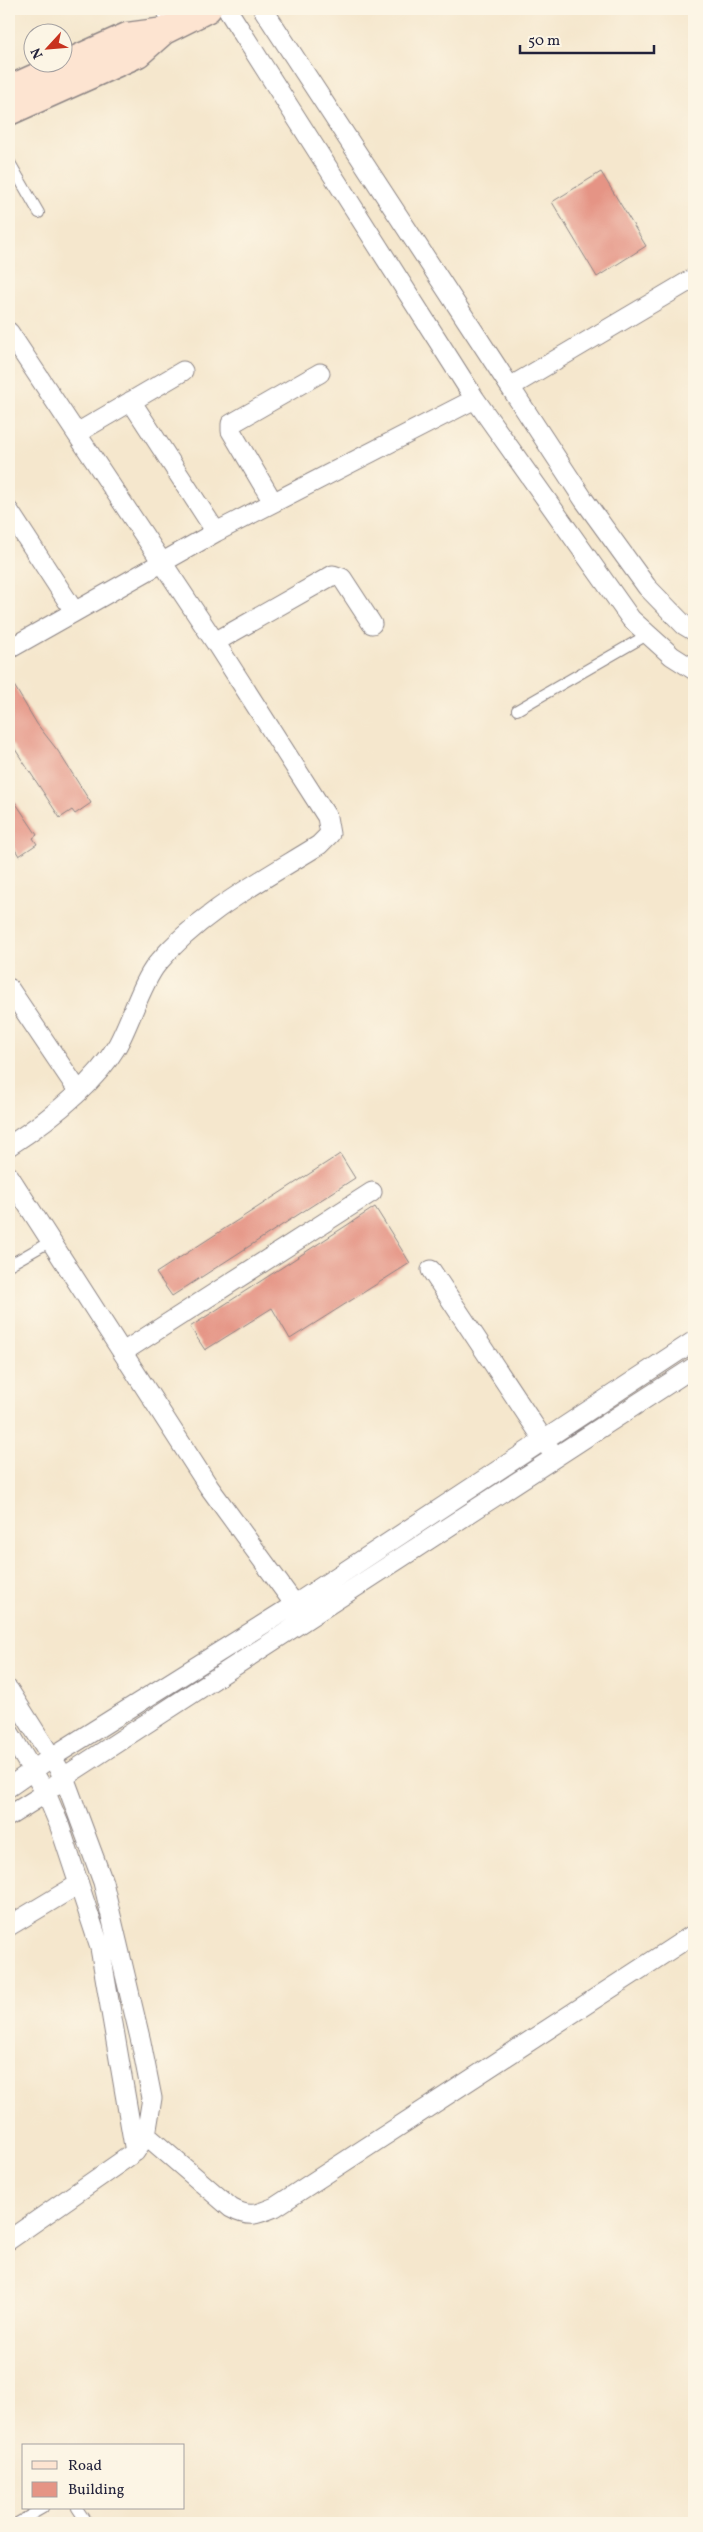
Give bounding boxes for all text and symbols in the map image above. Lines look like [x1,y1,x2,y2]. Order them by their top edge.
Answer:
north arrow [22,22,72,72]
scale bar [520,22,654,54]
text: 50 m [528,31,560,52]
text: N [27,44,48,62]
legend [22,2444,185,2510]
text: Road [68,2456,102,2477]
text: Building [68,2480,125,2501]

